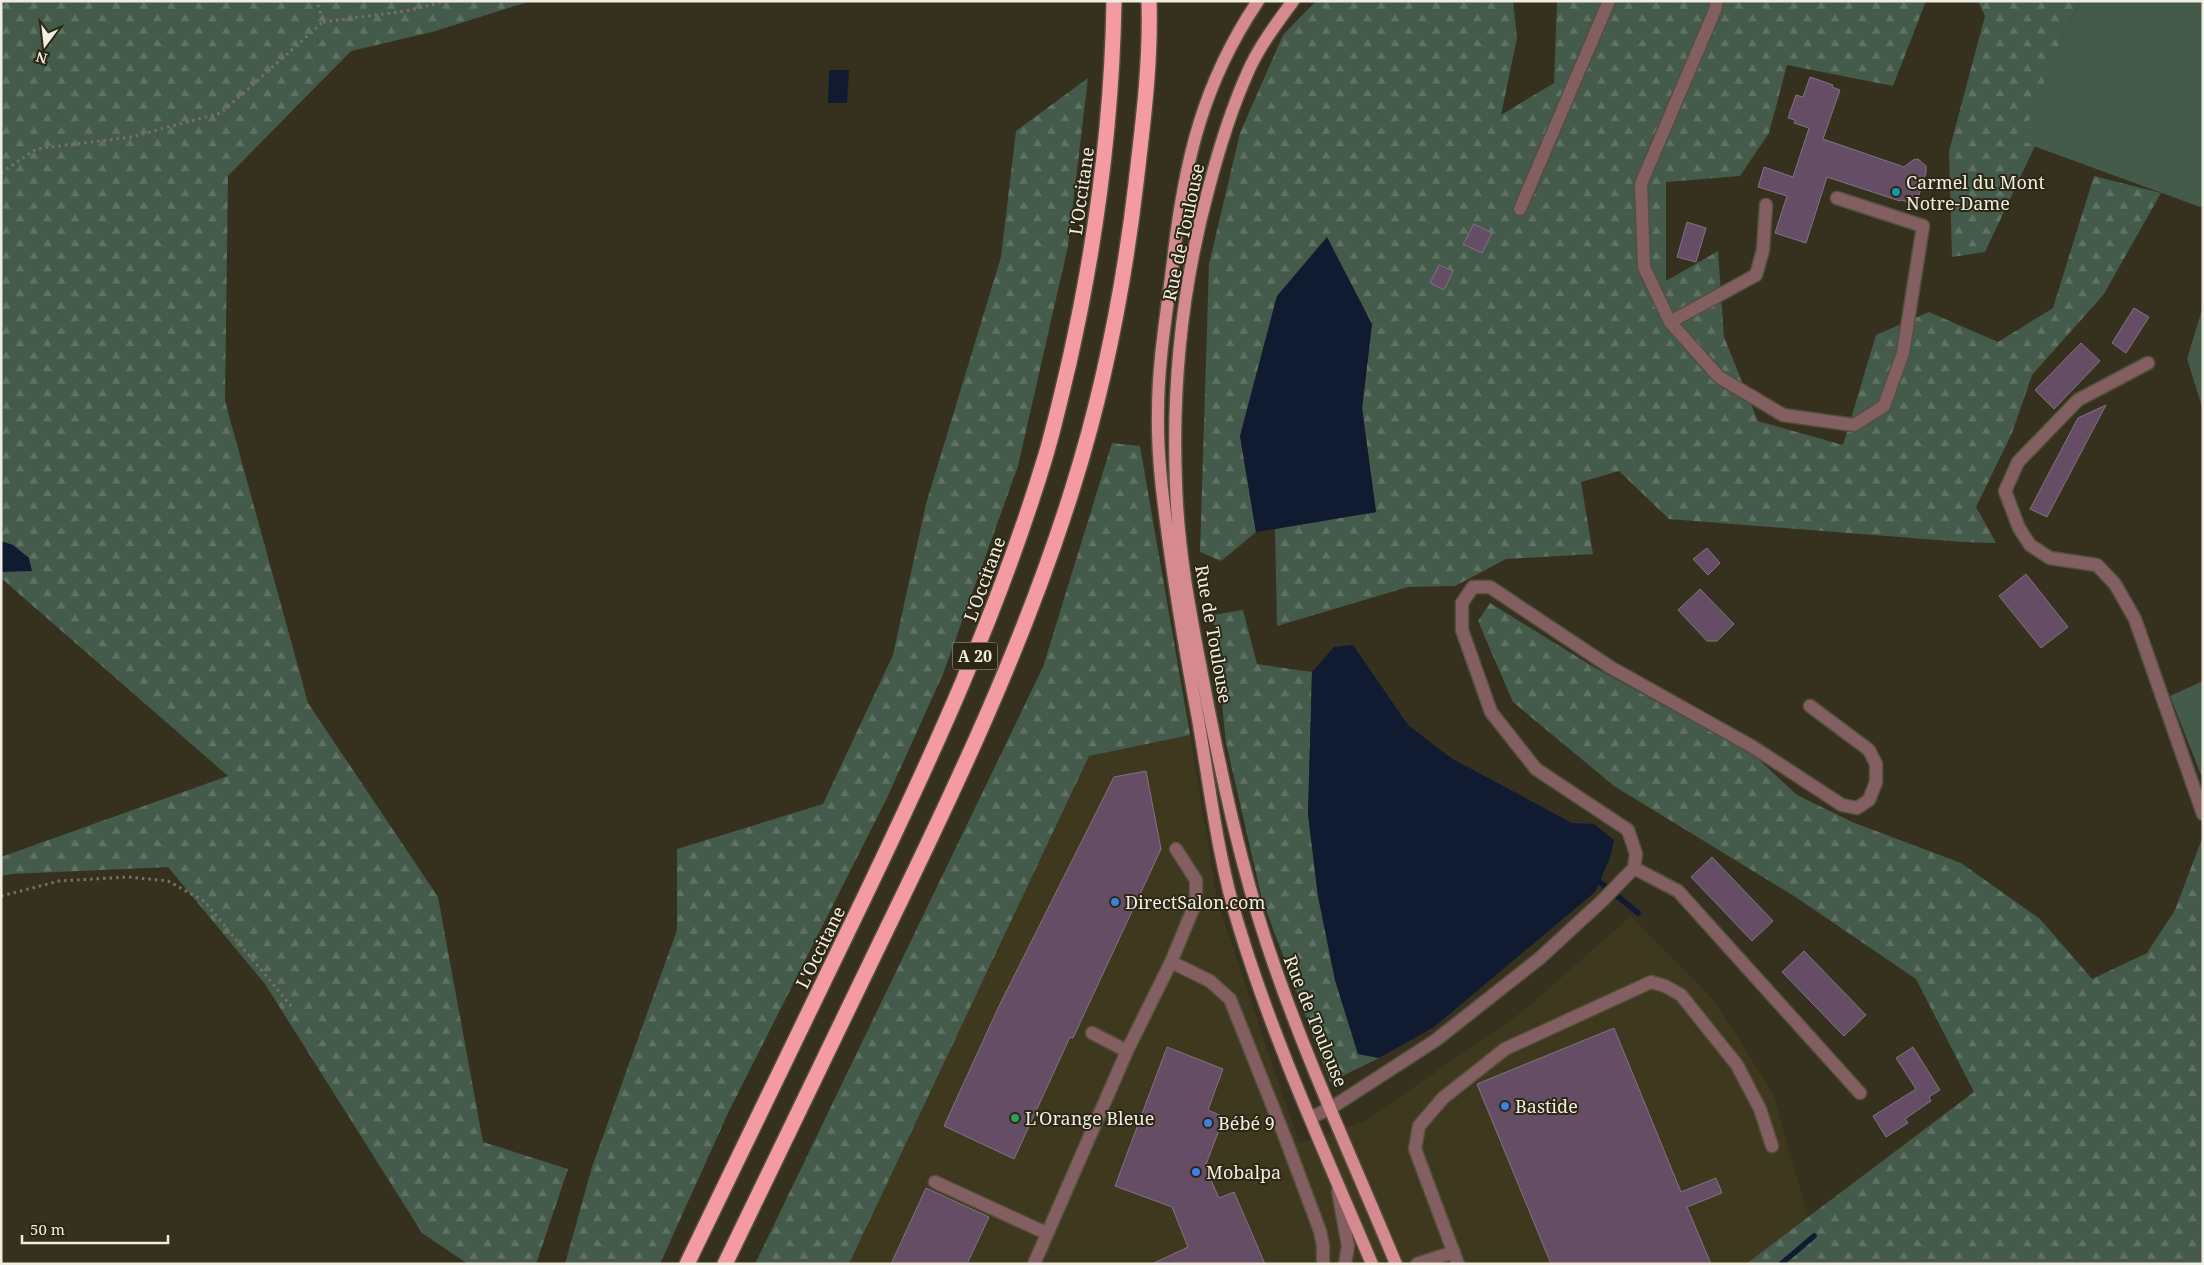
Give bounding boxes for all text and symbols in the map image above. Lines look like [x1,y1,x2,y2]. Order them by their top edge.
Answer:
north arrow [20,20,70,70]
text: N [34,47,49,69]
street label: L'Occitane [1063,145,1099,237]
street label: Rue de Toulouse [1157,161,1209,303]
place label: Carmel du Mont Notre-Dame [1906,170,2045,215]
marker: Carmel du Mont Notre-Dame [1890,186,1902,198]
street label: L'Occitane [958,533,1010,625]
street label: Rue de Toulouse [1190,563,1238,705]
road number: A 20 [952,642,998,669]
place label: DirectSalon.com [1125,890,1265,914]
marker: DirectSalon.com [1109,896,1121,908]
street label: L'Occitane [790,902,850,992]
street label: Rue de Toulouse [1279,952,1353,1090]
place label: Bastide [1515,1094,1578,1118]
marker: Bastide [1499,1100,1511,1112]
place label: L'Orange Bleue [1025,1106,1154,1130]
place label: Bébé 9 [1218,1111,1275,1135]
marker: L'Orange Bleue [1009,1112,1021,1124]
marker: Bébé 9 [1202,1117,1214,1129]
place label: Mobalpa [1206,1160,1281,1184]
marker: Mobalpa [1190,1166,1202,1178]
scale bar [22,1212,169,1244]
text: 50 m [30,1219,65,1239]

